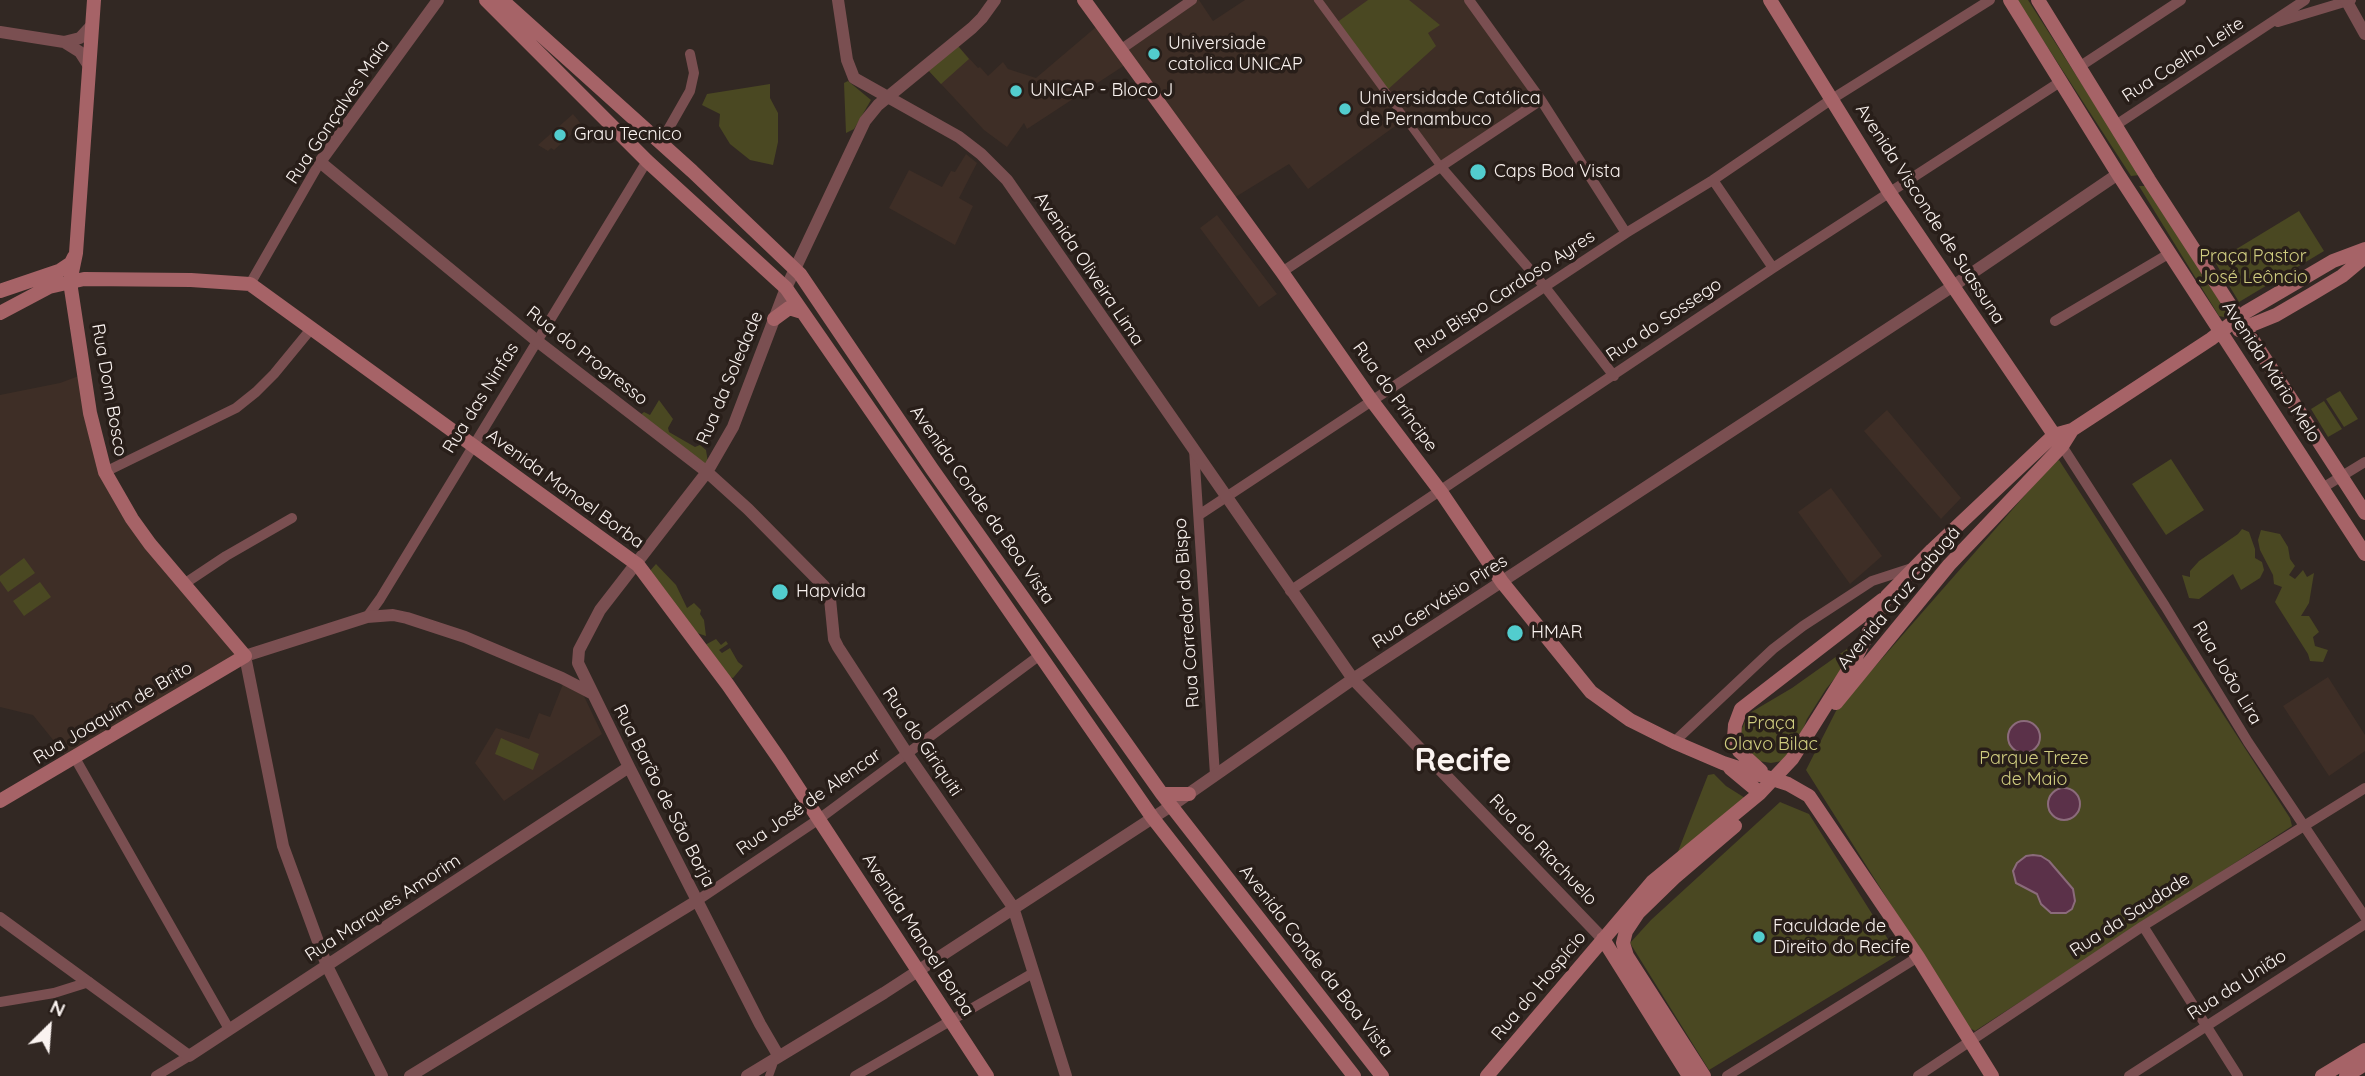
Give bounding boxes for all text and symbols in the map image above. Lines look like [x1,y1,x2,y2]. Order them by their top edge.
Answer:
street label: Rua Coelho Leite [2118,13,2248,107]
place label: Universiade catolica UNICAP [1168,33,1303,76]
street label: Rua Gonçalves Maia [282,36,394,188]
marker: Universiade catolica UNICAP [1146,46,1162,62]
place label: UNICAP - Bloco J [1030,80,1173,102]
marker: UNICAP - Bloco J [1008,83,1024,99]
place label: Universidade Católica de Pernambuco [1359,88,1541,130]
street label: Avenida Visconde de Suassuna [1851,100,2009,328]
marker: Universidade Católica de Pernambuco [1337,101,1353,117]
place label: Grau Tecnico [574,124,682,146]
marker: Grau Tecnico [552,127,568,143]
place label: Caps Boa Vista [1494,161,1621,183]
marker: Caps Boa Vista [1468,162,1488,182]
street label: Avenida Oliveira Lima [1030,188,1148,350]
street label: Rua Bispo Cardoso Ayres [1411,226,1599,358]
park label: Praça Pastor José Leôncio [2198,246,2308,288]
street label: Rua do Sossego [1602,273,1726,367]
street label: Avenida Mário Melo [2217,297,2325,447]
street label: Rua do Progresso [522,302,652,410]
street label: Rua da Soledade [692,308,768,448]
street label: Rua Dom Bosco [87,322,131,458]
street label: Rua do Príncipe [1348,338,1442,456]
street label: Rua das Ninfas [438,339,524,457]
street label: Avenida Conde da Boa Vista [905,402,1059,608]
street label: Avenida Manoel Borba [482,425,648,553]
street label: Rua Corredor do Bispo [1170,517,1204,709]
street label: Avenida Cruz Cabugá [1833,522,1965,674]
street label: Rua Gervásio Pires [1368,550,1512,654]
place label: Hapvida [796,581,866,603]
marker: Hapvida [770,582,790,602]
street label: Rua João Lira [2188,617,2266,729]
place label: HMAR [1531,622,1583,644]
marker: HMAR [1505,623,1525,643]
street label: Rua Joaquim de Brito [30,657,196,769]
street label: Rua do Giriquiti [878,683,966,801]
street label: Rua Barão de São Borja [609,701,719,891]
park label: Praça Olavo Bilac [1724,713,1818,756]
district label: Recife [1415,742,1511,780]
street label: Rua José de Alencar [732,744,886,860]
park label: Parque Treze de Maio [1979,748,2089,790]
street label: Rua do Riachuelo [1484,790,1602,910]
street label: Rua Marques Amorim [301,850,465,966]
street label: Avenida Manoel Borba [857,850,979,1020]
street label: Avenida Conde da Boa Vista [1234,861,1398,1061]
street label: Rua da Saudade [2066,868,2194,962]
place label: Faculdade de Direito do Recife [1773,916,1910,958]
street label: Rua do Hospício [1487,927,1591,1045]
marker: Faculdade de Direito do Recife [1751,929,1767,945]
street label: Rua da União [2184,945,2290,1025]
north arrow [14,992,84,1062]
text: N [46,994,69,1022]

